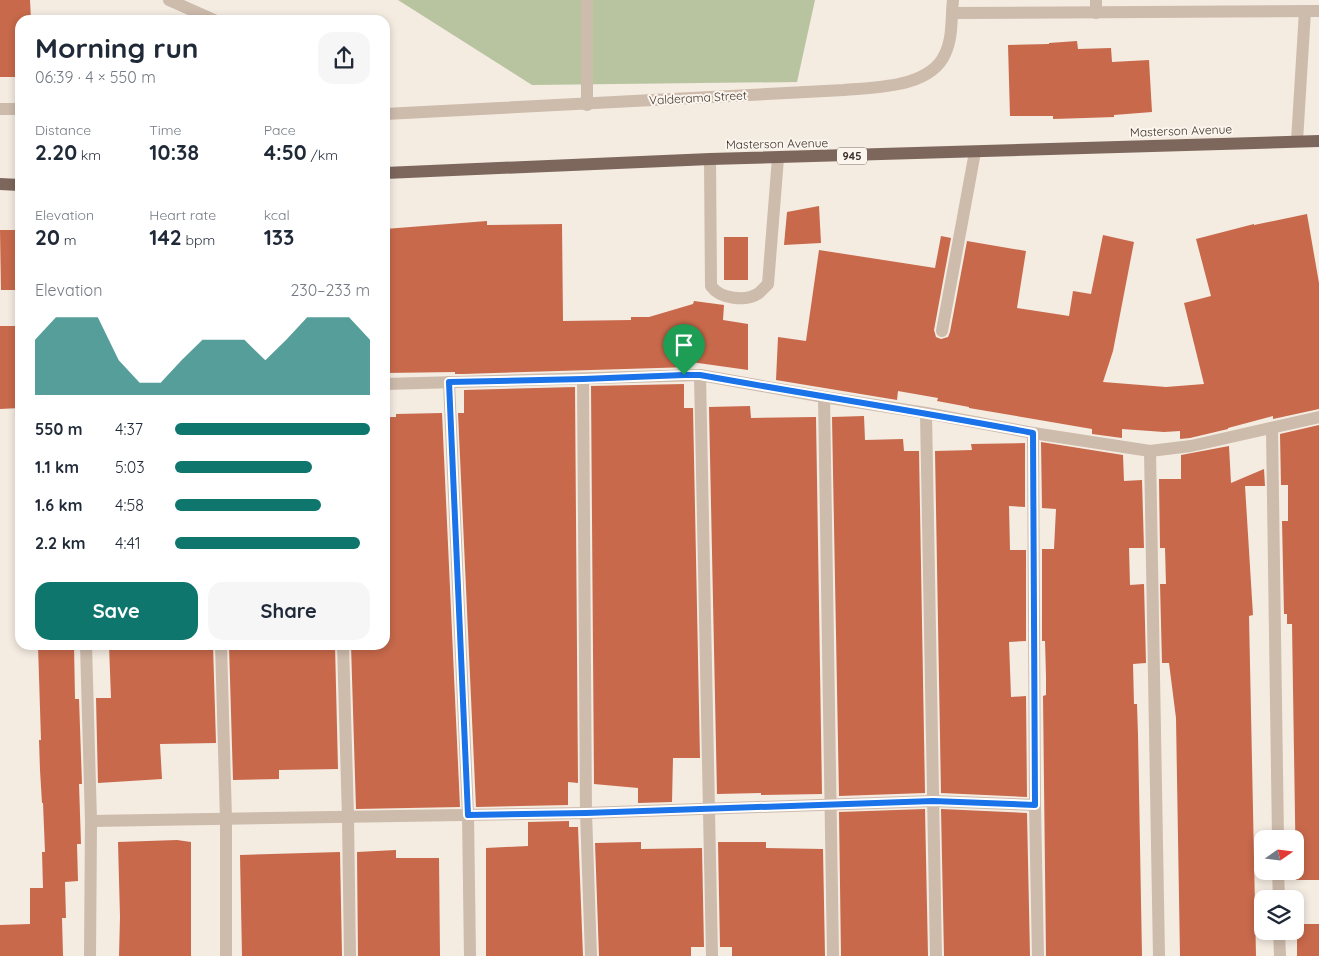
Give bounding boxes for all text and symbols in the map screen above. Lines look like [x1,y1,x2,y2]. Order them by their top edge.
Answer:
text: Morning run [35,30,199,65]
button: share [318,32,370,84]
text: 06:39 · 4 × 550 m [35,67,156,87]
street label: Valderama Street [649,87,747,108]
text: Distance [35,121,91,139]
text: Time [149,121,181,139]
text: Pace [264,121,296,139]
street label: Masterson Avenue [1130,121,1233,140]
street label: Masterson Avenue [726,135,829,152]
text: 2.20 [35,139,77,165]
text: 10:38 [149,139,199,165]
text: 4:50 [264,139,307,165]
text: km [77,146,101,164]
text: /km [307,146,338,164]
road number: 945 [837,148,867,164]
text: Elevation [35,206,94,224]
text: Heart rate [149,206,216,224]
text: kcal [264,206,290,224]
text: 20 [35,224,60,250]
text: 142 [149,224,182,250]
text: 133 [264,224,294,250]
text: m [60,231,76,249]
text: bpm [182,231,215,249]
text: Elevation [35,280,102,300]
text: 230–233 m [290,280,370,300]
pin [663,324,705,375]
icon: arrive [670,331,698,359]
text: 550 m [35,419,83,439]
text: 4:37 [115,419,143,439]
text: 1.1 km [35,457,79,477]
text: 5:03 [115,457,145,477]
text: 1.6 km [35,495,82,515]
text: 4:58 [115,495,144,515]
text: 2.2 km [35,533,86,553]
text: 4:41 [115,533,141,553]
button: Save [35,582,198,640]
button: Share [208,582,370,640]
north arrow [1254,830,1304,880]
map controls [1254,830,1304,940]
button: layers [1254,890,1304,940]

